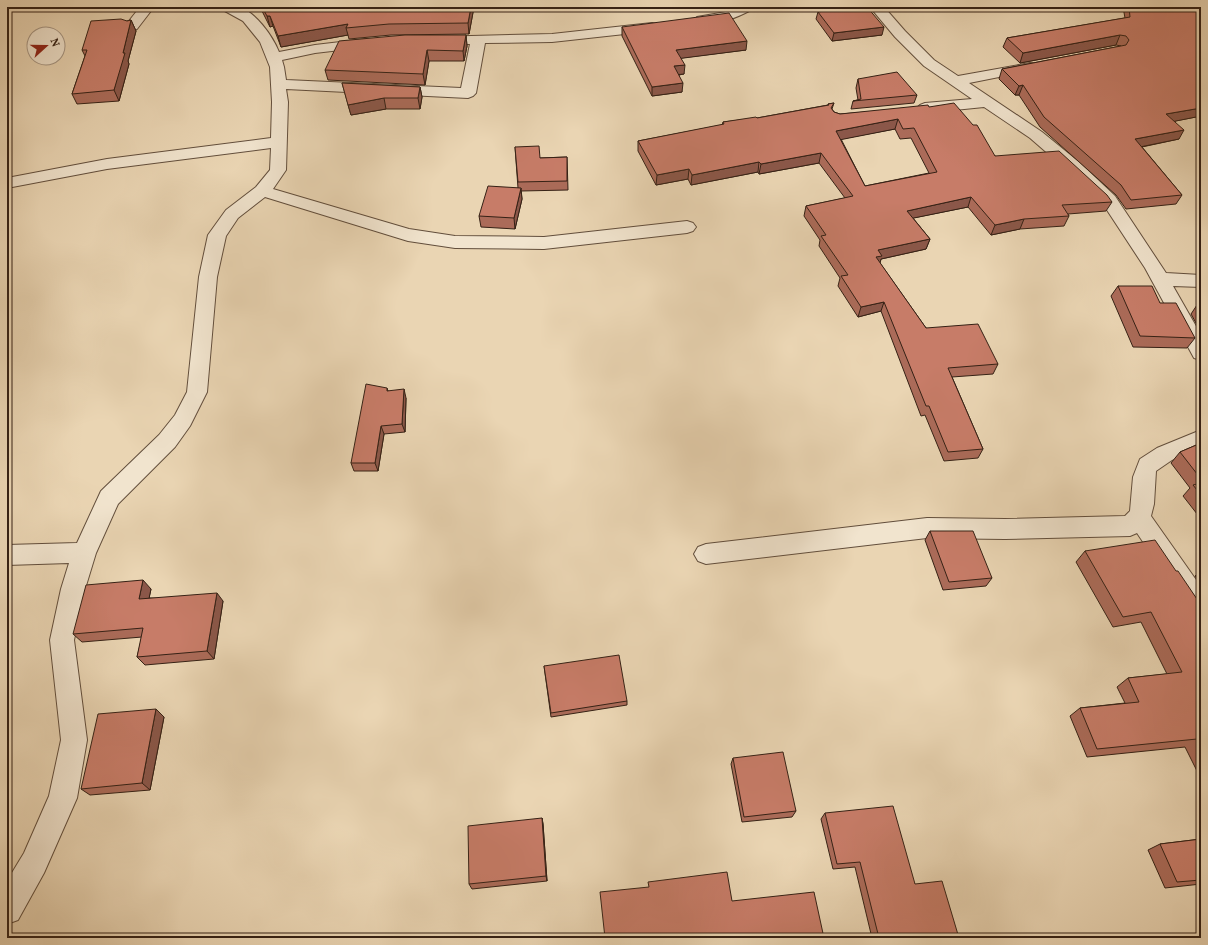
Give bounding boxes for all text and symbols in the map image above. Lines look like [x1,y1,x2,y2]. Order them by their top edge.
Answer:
north arrow [26,26,66,66]
text: N [46,37,62,49]

